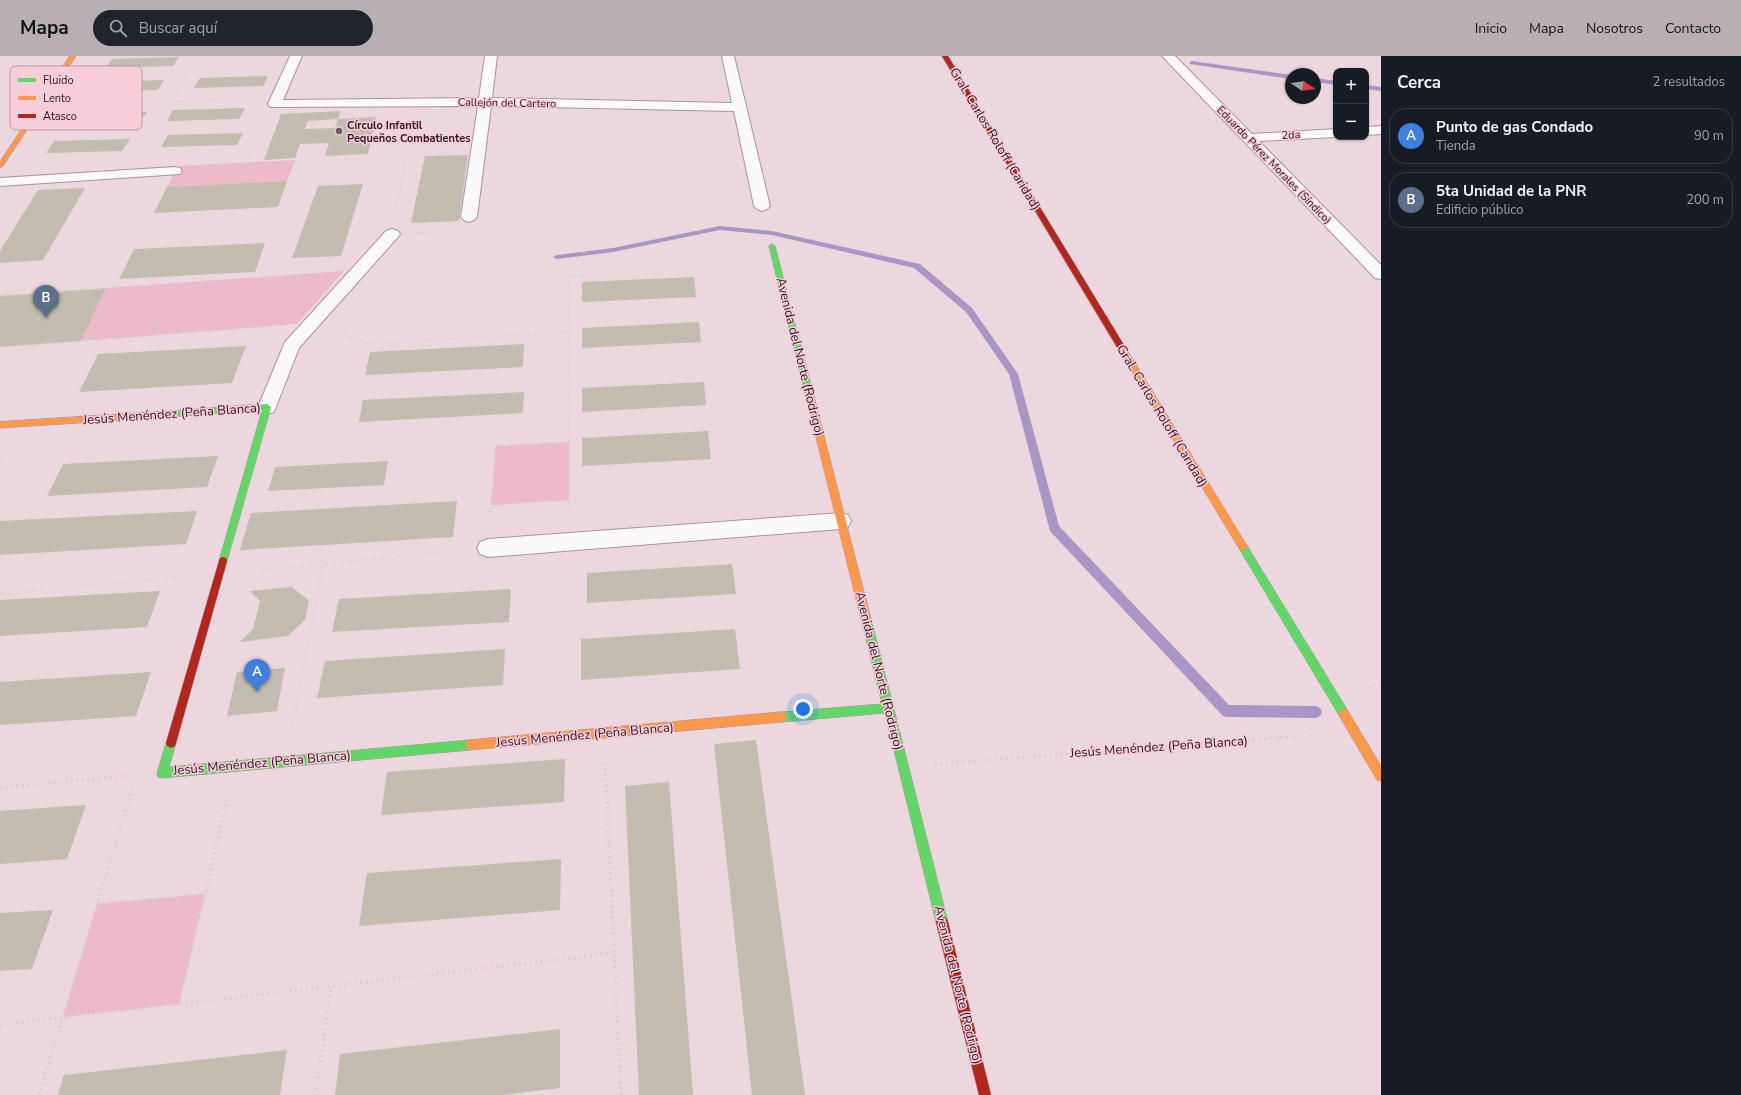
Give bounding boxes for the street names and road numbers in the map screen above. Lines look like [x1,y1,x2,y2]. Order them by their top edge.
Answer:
street label: Gral. Carlos Roloff (Caridad) [945,64,1045,214]
street label: Callejón del Cartero [458,95,556,111]
street label: Eduardo Pérez Morales (Síndico) [1213,103,1335,227]
street label: 2da [1281,127,1301,143]
street label: Avenida del Norte (Rodrigo) [772,276,828,438]
street label: Gral. Carlos Roloff (Caridad) [1112,341,1212,491]
street label: Jesús Menéndez (Peña Blanca) [81,399,262,429]
street label: Avenida del Norte (Rodrigo) [851,590,907,752]
street label: Jesús Menéndez (Peña Blanca) [494,718,675,752]
street label: Jesús Menéndez (Peña Blanca) [1068,732,1249,762]
street label: Jesús Menéndez (Peña Blanca) [171,746,352,780]
street label: Avenida del Norte (Rodrigo) [930,904,986,1066]

